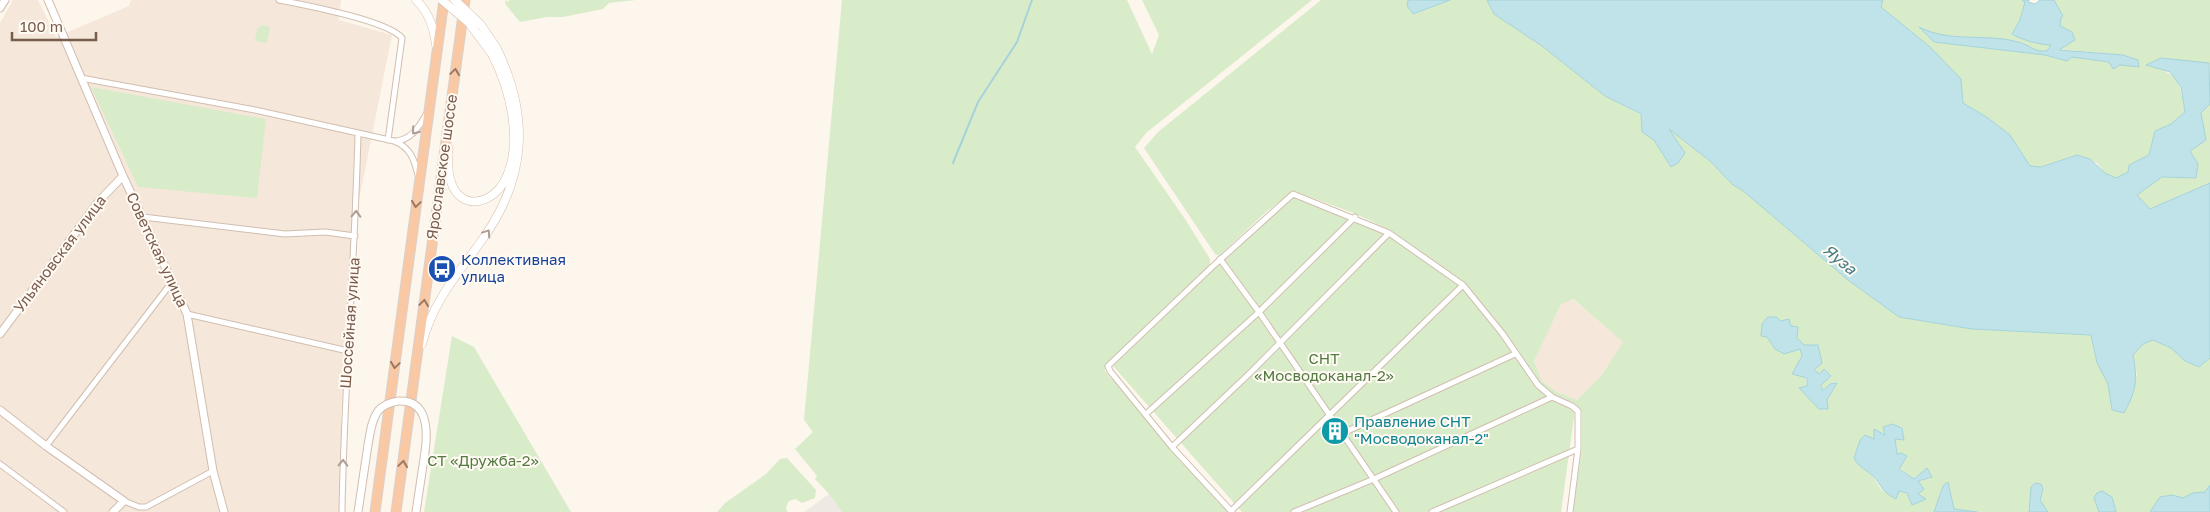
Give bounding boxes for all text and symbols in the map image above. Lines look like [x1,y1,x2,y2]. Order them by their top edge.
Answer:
scale bar [12,10,96,42]
text: 100 m [20,17,63,35]
one-way arrow [449,68,460,76]
street label: Ярославское шоссе [422,93,460,241]
one-way arrow [411,125,420,134]
street label: Советская улица [123,189,192,310]
street label: Ульяновская улица [9,191,109,316]
one-way arrow [412,200,422,209]
one-way arrow [351,209,361,217]
one-way arrow [481,230,490,239]
water label: Яуза [1819,239,1861,279]
place label: Коллективная улица [461,250,566,285]
bus stop icon: Коллективная улица [427,254,457,284]
street label: Шоссейная улица [335,257,363,389]
one-way arrow [418,298,429,306]
park label: СНТ «Мосводоканал-2» [1254,349,1394,384]
one-way arrow [390,361,400,370]
place label: Правление СНТ "Мосводоканал-2" [1354,412,1489,447]
building icon: Правление СНТ "Мосводоканал-2" [1320,416,1350,446]
park label: СТ «Дружба-2» [427,451,539,469]
one-way arrow [338,459,348,467]
one-way arrow [397,459,407,468]

